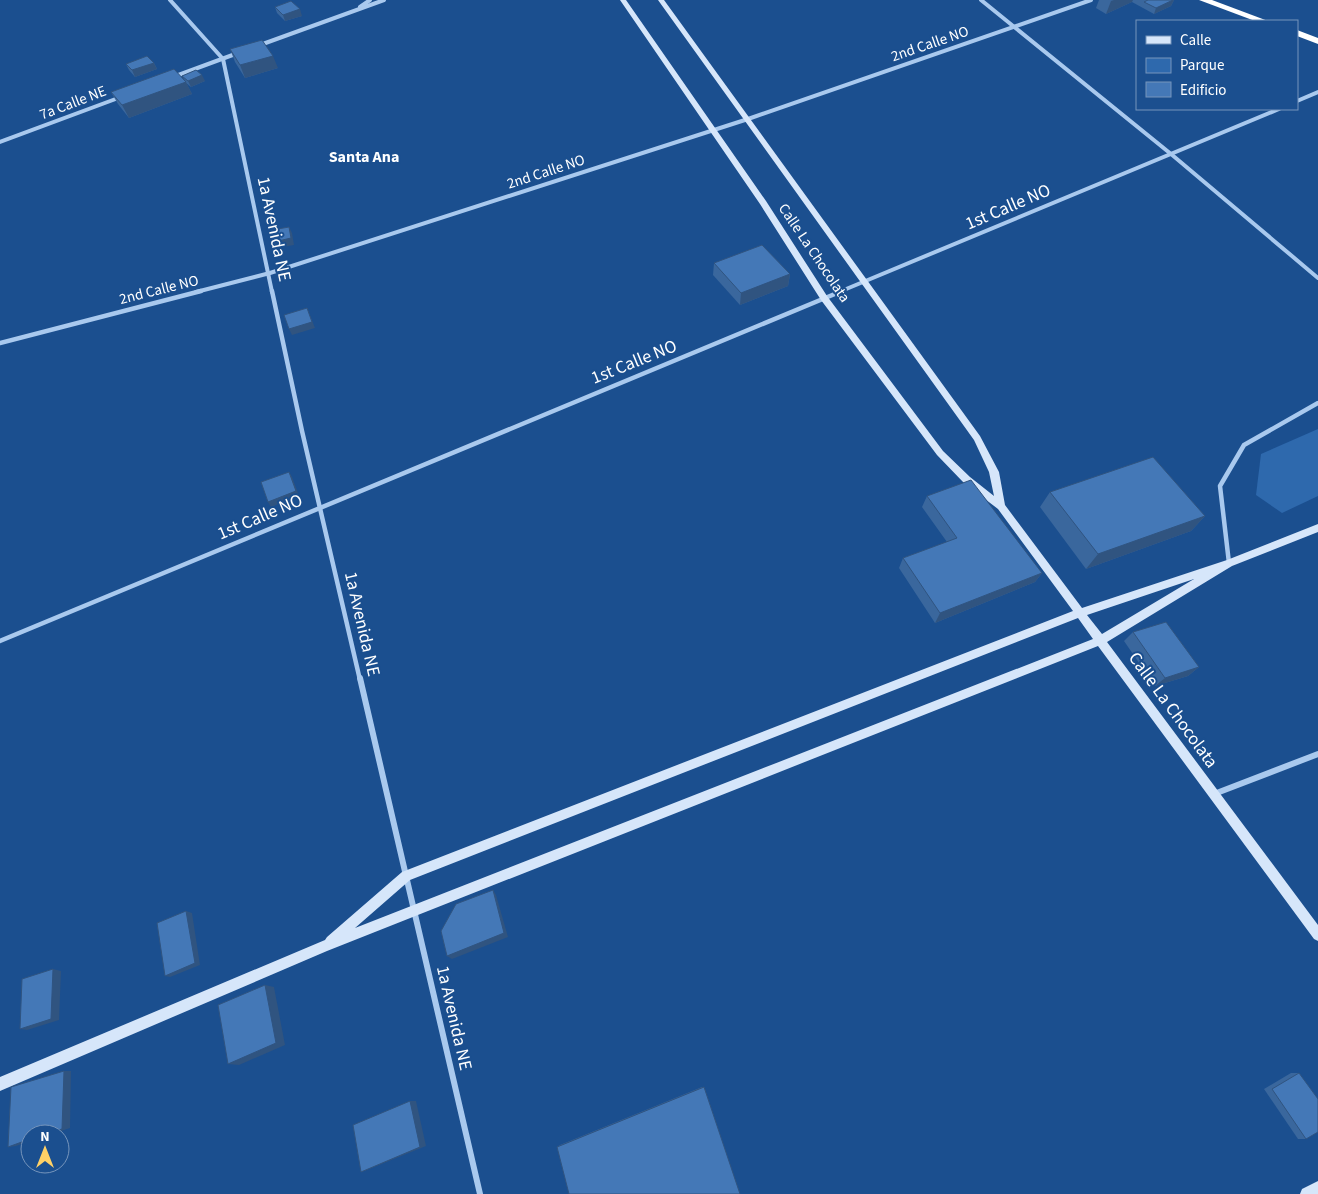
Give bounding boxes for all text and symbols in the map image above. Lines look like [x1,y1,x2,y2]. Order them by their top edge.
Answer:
legend [1136,20,1298,110]
street label: 2nd Calle NO [888,21,972,67]
text: Calle [1180,30,1211,51]
text: Parque [1180,55,1224,76]
text: Edificio [1180,80,1227,101]
street label: 7a Calle NE [37,81,109,125]
district label: Santa Ana [329,146,399,168]
street label: 2nd Calle NO [504,150,588,194]
street label: 1a Avenida NE [251,174,297,284]
street label: 1st Calle NO [961,178,1055,236]
street label: Calle La Chocolata [773,199,855,307]
street label: 2nd Calle NO [117,270,201,310]
street label: 1st Calle NO [587,333,681,391]
street label: 1st Calle NO [213,488,307,546]
street label: 1a Avenida NE [338,569,386,679]
street label: Calle La Chocolata [1122,647,1224,773]
street label: 1a Avenida NE [430,963,478,1073]
north arrow [20,1124,70,1174]
text: N [40,1127,50,1147]

